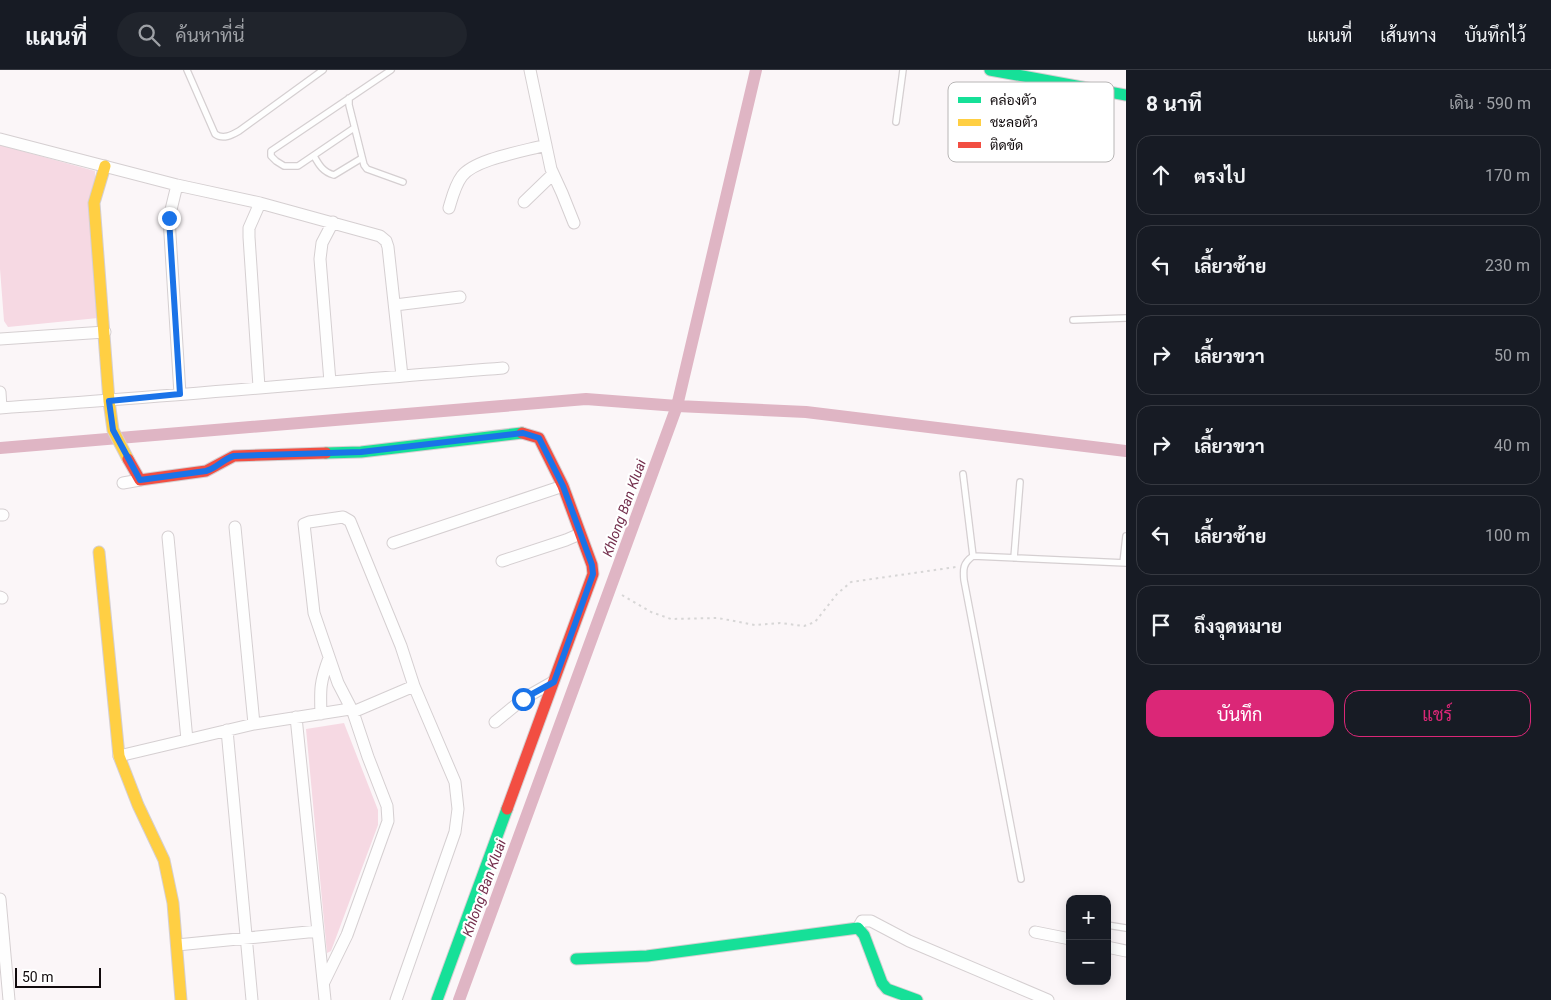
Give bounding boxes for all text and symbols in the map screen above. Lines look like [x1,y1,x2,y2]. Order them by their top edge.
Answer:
search box [117,12,467,57]
icon: search [135,21,163,49]
text: แผนที่ [25,23,87,51]
text: ค้นหาที่นี่ [175,24,245,47]
text: แผนที่ [1307,25,1352,46]
text: เส้นทาง [1380,25,1436,46]
text: บันทึกไว้ [1464,25,1526,46]
legend [948,82,1114,162]
text: คล่องตัว [990,92,1037,108]
text: 8 นาที [1146,92,1202,116]
text: เดิน · 590 m [1449,94,1531,113]
text: ชะลอตัว [990,114,1038,130]
text: ติดขัด [990,137,1023,153]
icon: ahead [1147,161,1175,189]
text: ตรงไป [1194,165,1246,188]
text: 170 m [1485,166,1530,185]
route end [158,207,181,230]
icon: left [1147,251,1175,279]
text: เลี้ยวซ้าย [1194,255,1266,278]
text: 230 m [1485,256,1530,275]
icon: right [1147,341,1175,369]
text: เลี้ยวขวา [1194,345,1265,368]
text: 50 m [1494,346,1530,365]
icon: right [1147,431,1175,459]
text: เลี้ยวขวา [1194,435,1265,458]
text: 40 m [1494,436,1530,455]
water label: Khlong Ban Kluai [599,457,649,559]
icon: left [1147,521,1175,549]
text: เลี้ยวซ้าย [1194,525,1266,548]
text: 100 m [1485,526,1530,545]
icon: arrive [1147,611,1175,639]
text: ถึงจุดหมาย [1194,615,1282,638]
route start [512,688,535,711]
button: บันทึก [1146,690,1334,737]
button: แชร์ [1344,690,1531,737]
water label: Khlong Ban Kluai [459,837,509,939]
map controls [1066,895,1111,985]
button: + [1066,895,1111,940]
button: − [1066,940,1111,985]
scale bar [15,965,101,988]
text: 50 m [22,969,54,985]

